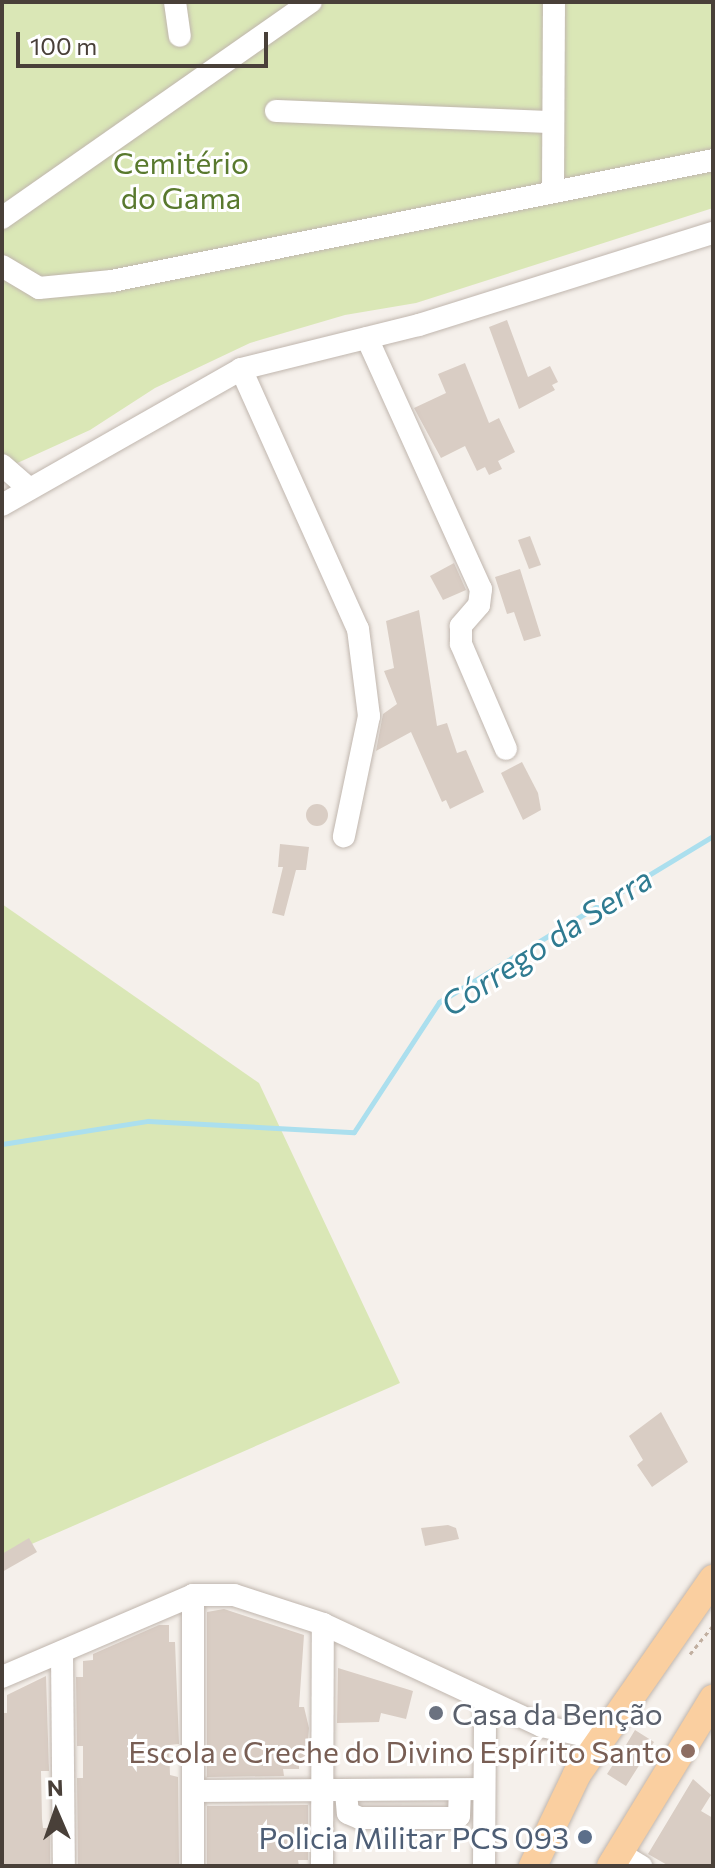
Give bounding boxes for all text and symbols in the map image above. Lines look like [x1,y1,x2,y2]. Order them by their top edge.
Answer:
scale bar [20,16,272,66]
text: 100 m [30,31,97,60]
park label: Cemitério do Gama [113,144,249,214]
water label: Córrego da Serra [433,858,659,1024]
place label: Casa da Benção [452,1695,663,1731]
marker: Casa da Benção [427,1704,445,1722]
place label: Escola e Creche do Divino Espírito Santo [128,1733,672,1769]
marker: Escola e Creche do Divino Espírito Santo [679,1742,697,1760]
north arrow [16,1772,96,1852]
text: N [46,1774,64,1801]
place label: Policia Militar PCS 093 [258,1819,569,1855]
marker: Policia Militar PCS 093 [576,1828,594,1846]

